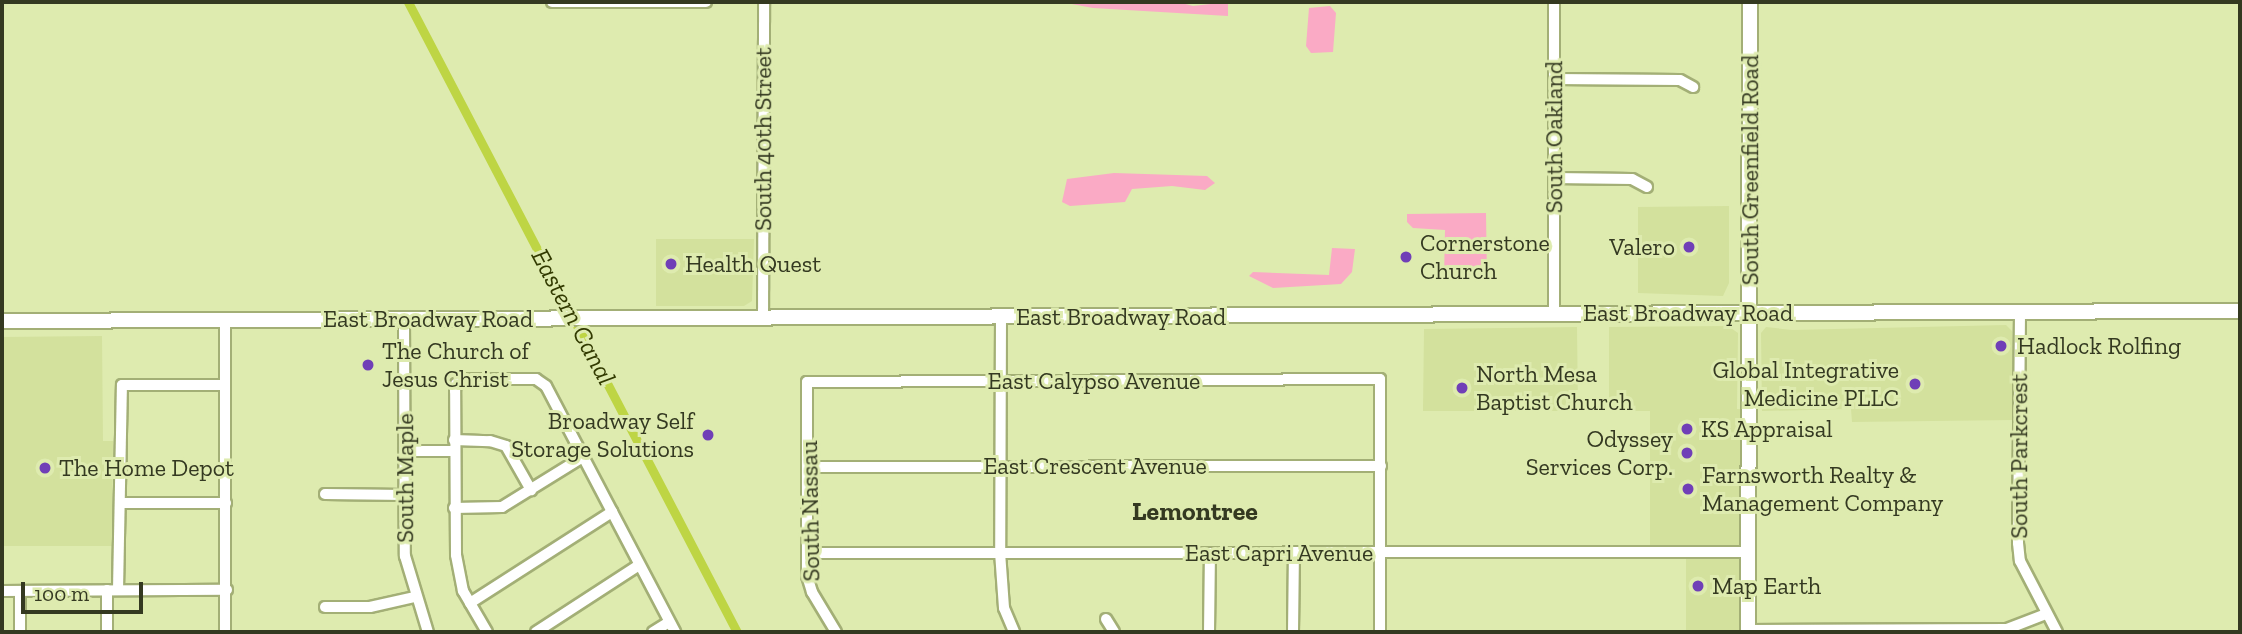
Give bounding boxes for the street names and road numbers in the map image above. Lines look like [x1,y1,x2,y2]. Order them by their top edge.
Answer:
street label: South 40th Street [749,47,777,231]
street label: South Greenfield Road [1736,55,1764,285]
street label: South Oakland [1540,61,1568,213]
street label: East Broadway Road [1583,299,1793,327]
street label: East Broadway Road [1016,303,1226,331]
street label: East Broadway Road [323,305,533,333]
street label: East Calypso Avenue [987,367,1201,395]
street label: South Parkcrest [2005,373,2033,539]
street label: South Maple [391,413,419,543]
street label: South Nassau [794,440,826,582]
street label: East Crescent Avenue [983,452,1207,480]
street label: East Capri Avenue [1184,539,1374,567]

